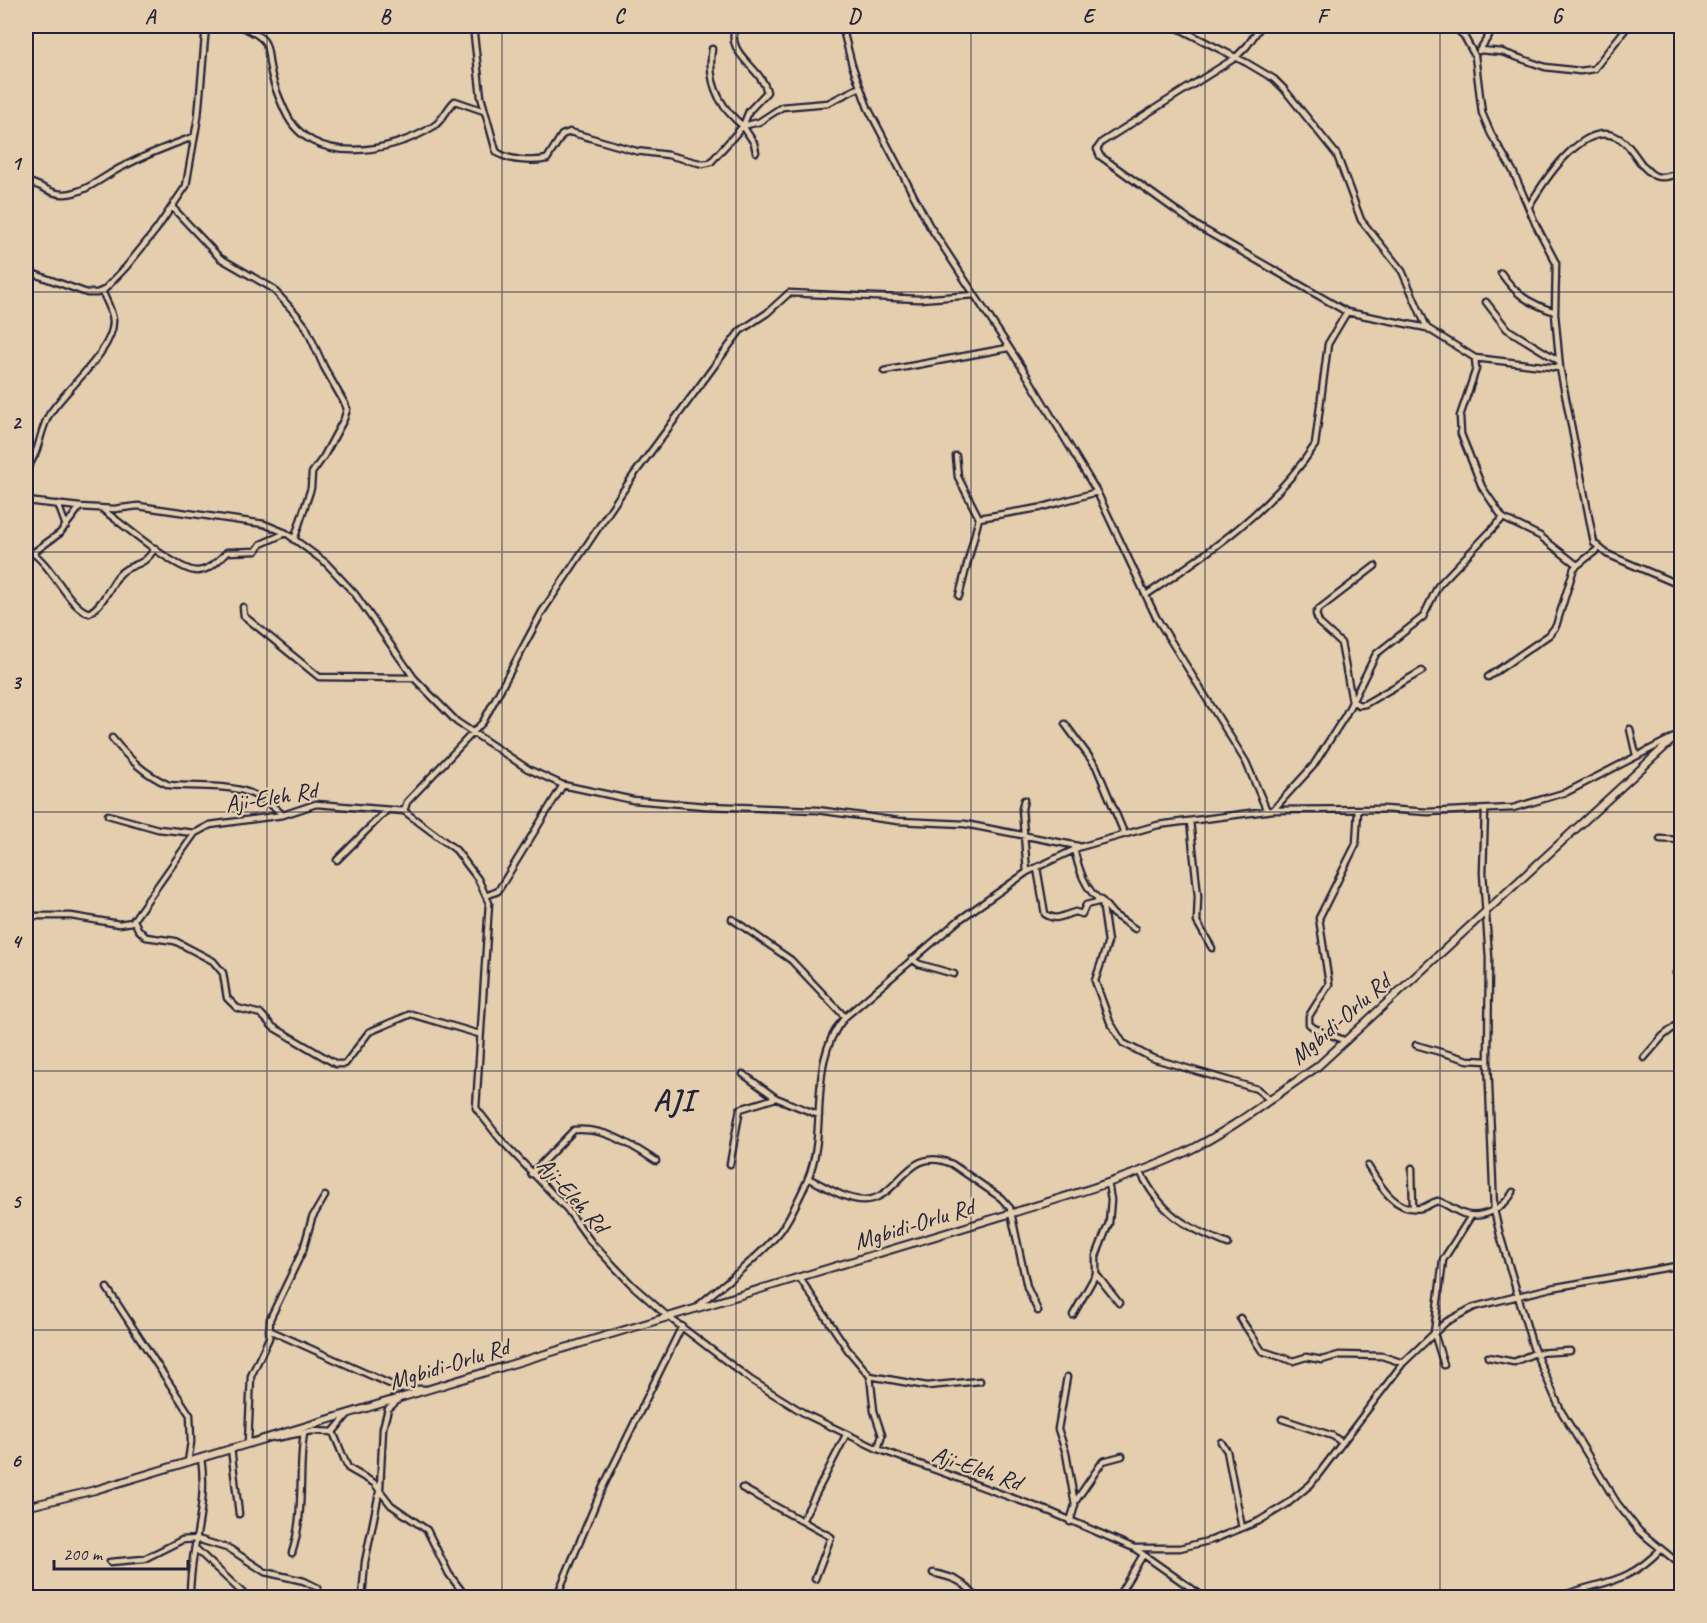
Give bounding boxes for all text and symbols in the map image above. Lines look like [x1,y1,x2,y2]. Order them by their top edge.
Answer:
text: A [145,4,157,29]
text: B [380,4,392,29]
text: C [614,4,626,29]
text: D [848,4,862,29]
text: E [1083,4,1097,29]
text: F [1317,4,1331,29]
text: G [1552,4,1565,29]
text: 1 [12,151,23,176]
text: 2 [12,410,23,435]
text: 3 [12,670,23,695]
street label: Aji-Eleh Rd [223,774,323,819]
text: 4 [12,929,24,954]
street label: Mgbidi-Orlu Rd [1283,965,1399,1071]
district label: AJI [653,1082,700,1120]
street label: Aji-Eleh Rd [531,1150,618,1242]
text: 5 [12,1189,23,1214]
street label: Mgbidi-Orlu Rd [850,1191,981,1256]
street label: Mgbidi-Orlu Rd [385,1331,516,1396]
street label: Aji-Eleh Rd [928,1439,1029,1498]
text: 6 [11,1448,22,1473]
scale bar [54,1533,188,1571]
text: 200 m [63,1543,104,1565]

